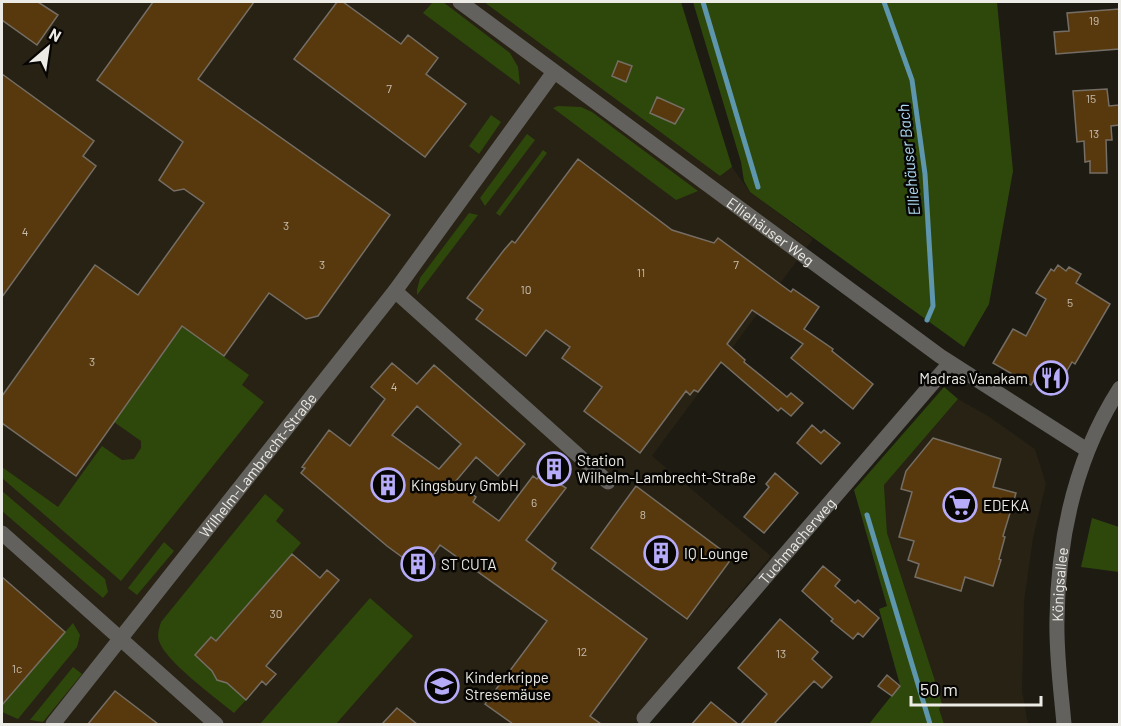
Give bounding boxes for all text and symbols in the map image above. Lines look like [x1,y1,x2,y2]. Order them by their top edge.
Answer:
house number: 19 [1089,13,1099,27]
north arrow [18,18,78,78]
text: N [46,24,65,45]
house number: 7 [386,81,392,95]
house number: 15 [1086,91,1096,105]
water label: Elliehäuser Bach [893,103,923,217]
house number: 13 [1089,126,1099,140]
street label: Elliehäuser Weg [724,193,818,269]
house number: 3 [283,218,289,232]
house number: 4 [22,224,28,238]
house number: 3 [319,257,325,271]
house number: 7 [733,257,739,271]
house number: 11 [637,265,645,279]
house number: 10 [521,282,531,296]
house number: 5 [1067,295,1073,309]
house number: 3 [89,354,95,368]
restaurant icon: Madras Vanakam [1033,360,1069,396]
place label: Madras Vanakam [919,369,1028,387]
house number: 4 [391,379,397,393]
street label: Wilhelm-Lambrecht-Straße [195,389,320,541]
building icon: Station Wilhelm-Lambrecht-Straße [536,451,572,487]
place label: Station Wilhelm-Lambrecht-Straße [577,451,756,486]
building icon: Kingsbury GmbH [370,467,406,503]
place label: Kingsbury GmbH [411,476,519,494]
supermarket icon: EDEKA [942,487,978,523]
street label: Tuchmacherweg [755,494,839,588]
house number: 6 [531,495,537,509]
place label: EDEKA [983,496,1029,514]
house number: 8 [640,507,646,521]
building icon: IQ Lounge [643,535,679,571]
place label: IQ Lounge [684,544,748,562]
building icon: ST CUTA [400,546,436,582]
street label: Königsallee [1048,546,1071,622]
place label: ST CUTA [441,555,497,573]
house number: 30 [270,606,282,620]
house number: 12 [577,644,587,658]
house number: 13 [776,646,786,660]
house number: 1c [12,661,22,675]
school or university icon: Kinderkrippe Stresemäuse [424,668,460,704]
place label: Kinderkrippe Stresemäuse [465,668,551,703]
scale bar [911,669,1042,707]
text: 50 m [920,678,958,700]

